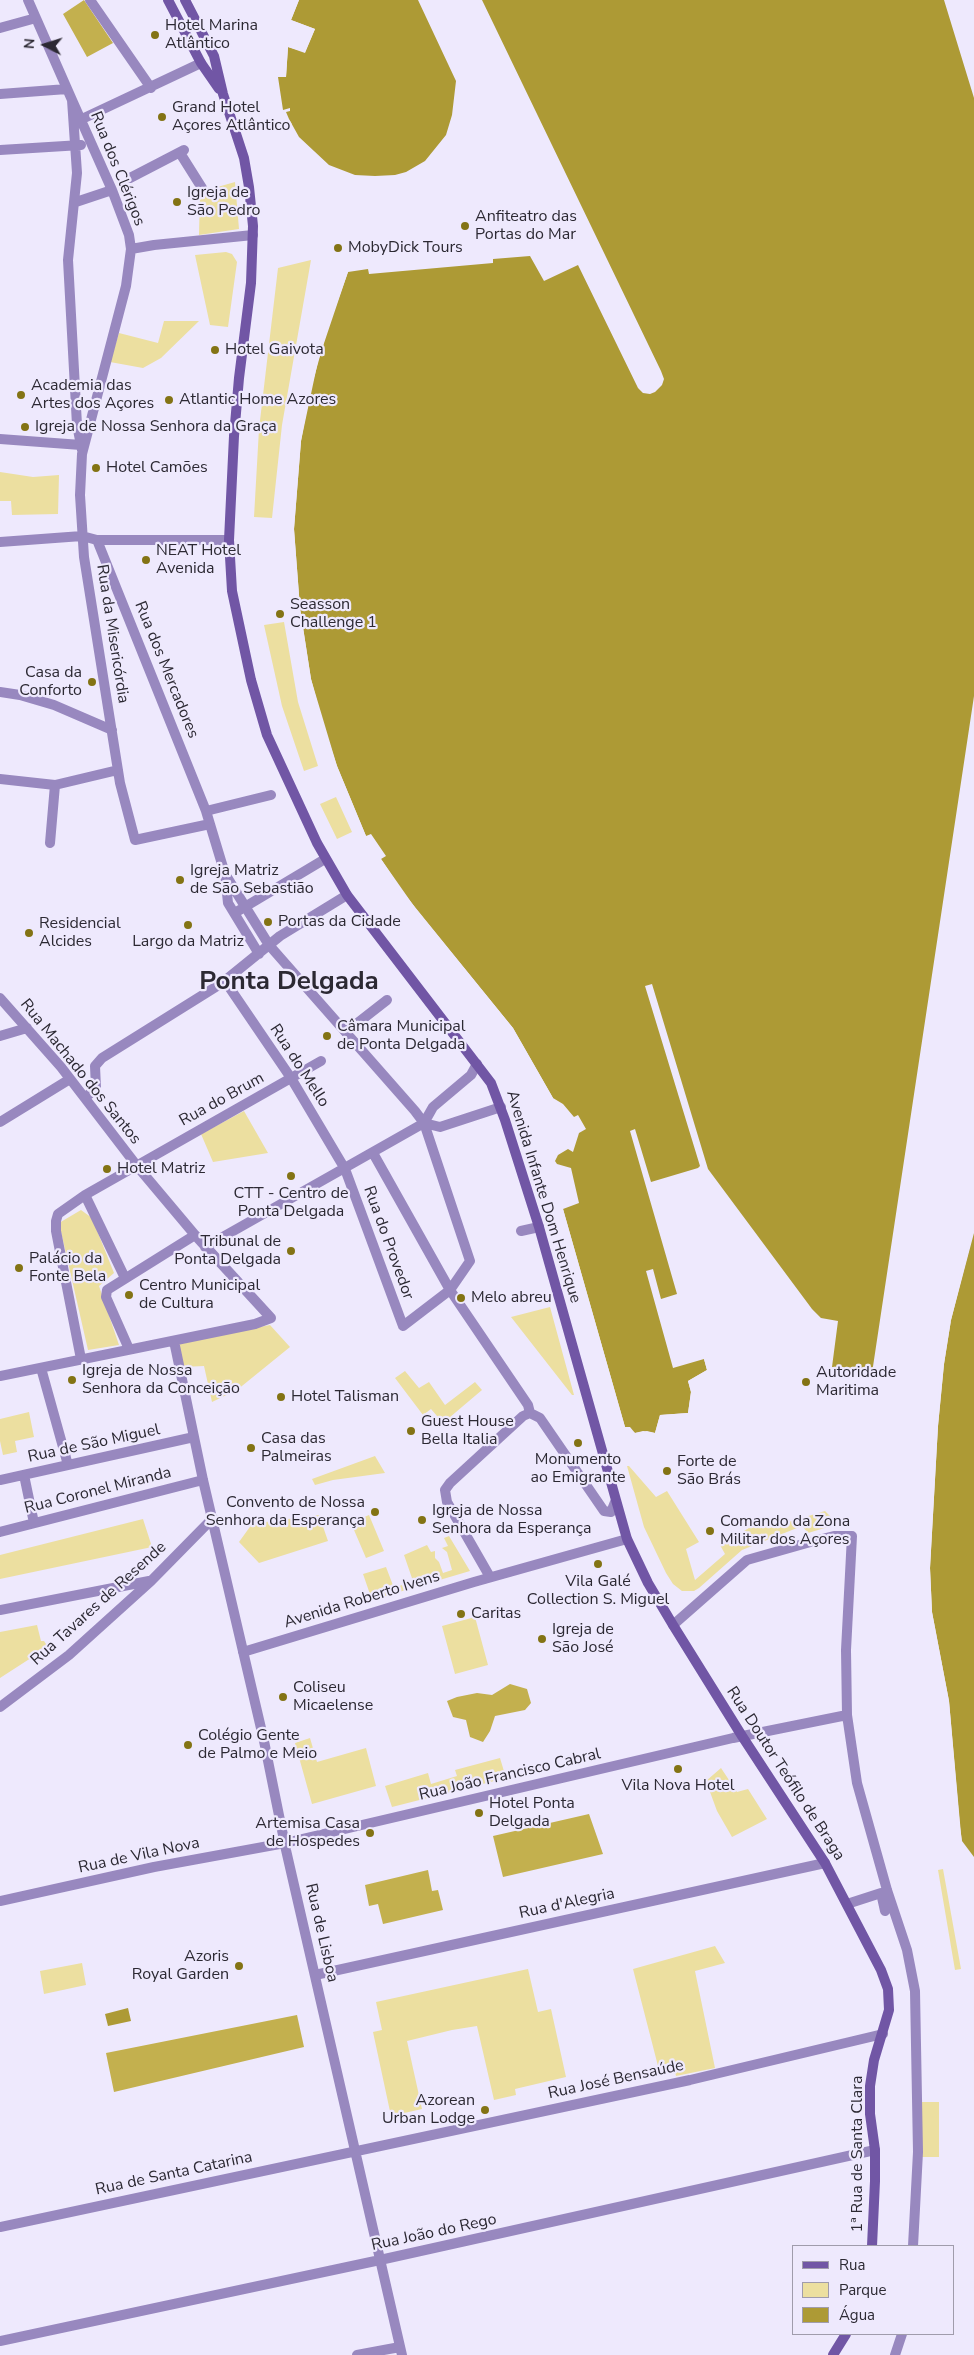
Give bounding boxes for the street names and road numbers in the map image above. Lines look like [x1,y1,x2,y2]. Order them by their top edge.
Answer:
street label: Rua dos Clérigos [85,109,149,229]
street label: Rua da Misericórdia [92,563,132,705]
street label: Rua dos Mercadores [130,599,202,741]
street label: Rua Machado dos Santos [15,996,145,1148]
street label: Rua do Mello [265,1021,333,1111]
street label: Rua do Brum [176,1069,268,1131]
street label: Avenida Infante Dom Henrique [501,1088,585,1306]
street label: Rua do Provedor [359,1184,417,1302]
street label: Rua de São Miguel [26,1421,162,1467]
street label: Rua Coronel Miranda [23,1463,173,1519]
street label: Rua Tavares de Resende [27,1538,171,1670]
street label: Avenida Roberto Ivens [282,1567,442,1633]
street label: Rua Doutor Teófilo de Braga [722,1683,848,1865]
street label: Rua João Francisco Cabral [417,1745,603,1805]
street label: Rua de Vila Nova [77,1834,201,1878]
street label: Rua de Lisboa [300,1882,342,1984]
street label: Rua d'Alegria [517,1884,617,1924]
street label: Rua José Bensaúde [546,2056,686,2104]
street label: 1ª Rua de Santa Clara [848,2076,868,2232]
street label: Rua de Santa Catarina [94,2148,254,2200]
street label: Rua João do Rego [370,2210,498,2256]

